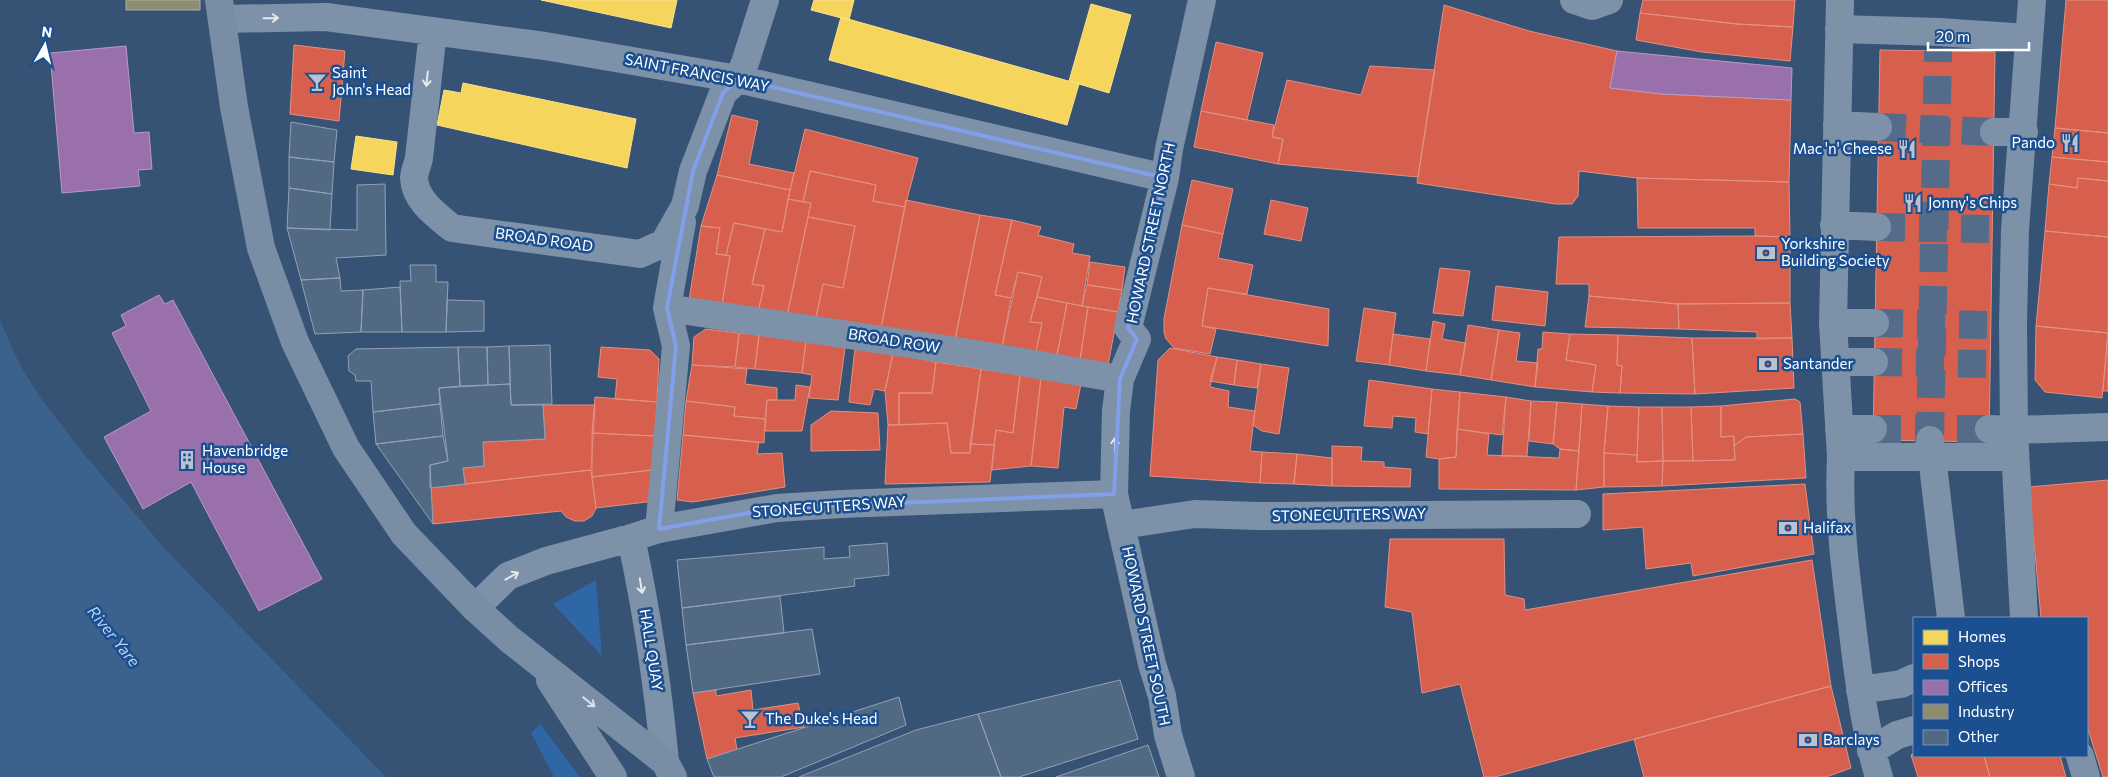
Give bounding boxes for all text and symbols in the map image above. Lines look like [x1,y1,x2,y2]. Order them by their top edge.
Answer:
one-way arrow [263,14,279,23]
north arrow [20,20,70,70]
scale bar [1928,20,2029,52]
text: N [40,22,53,41]
text: 20 m [1936,27,1970,45]
street label: SAINT FRANCIS WAY [624,49,771,95]
place label: Saint John's Head [332,63,411,98]
bar icon: Saint John's Head [306,71,328,93]
one-way arrow [422,71,432,87]
restaurant icon: Pando [2059,132,2081,154]
place label: Pando [2012,133,2055,151]
restaurant icon: Mac 'n' Cheese [1896,138,1918,160]
place label: Mac 'n' Cheese [1793,139,1892,157]
street label: HOWARD STREET NORTH [1122,141,1178,325]
restaurant icon: Jonny's Chips [1902,192,1924,214]
place label: Jonny's Chips [1928,193,2017,211]
street label: BROAD ROAD [494,223,594,255]
place label: Yorkshire Building Society [1781,234,1890,269]
bank icon: Yorkshire Building Society [1755,242,1777,264]
street label: BROAD ROW [847,324,941,356]
bank icon: Santander [1757,353,1779,375]
place label: Santander [1783,354,1853,372]
one-way arrow [1110,437,1120,454]
place label: Havenbridge House [202,441,288,476]
building icon: Havenbridge House [176,449,198,471]
street label: STONECUTTERS WAY [751,492,907,520]
street label: STONECUTTERS WAY [1272,504,1427,524]
bank icon: Halifax [1777,517,1799,539]
place label: Halifax [1803,518,1851,536]
street label: HOWARD STREET SOUTH [1119,544,1175,727]
one-way arrow [504,571,519,581]
one-way arrow [637,578,647,594]
water label: River Yare [84,602,145,670]
street label: HALL QUAY [637,607,667,693]
legend [1913,617,2088,757]
text: Homes [1958,627,2006,645]
text: Shops [1958,652,2000,670]
text: Offices [1958,677,2008,695]
one-way arrow [582,696,595,707]
text: Industry [1958,702,2015,720]
bar icon: The Duke's Head [739,708,761,730]
place label: The Duke's Head [765,709,878,727]
text: Other [1958,727,1999,745]
bank icon: Barclays [1797,729,1819,751]
place label: Barclays [1823,730,1880,748]

